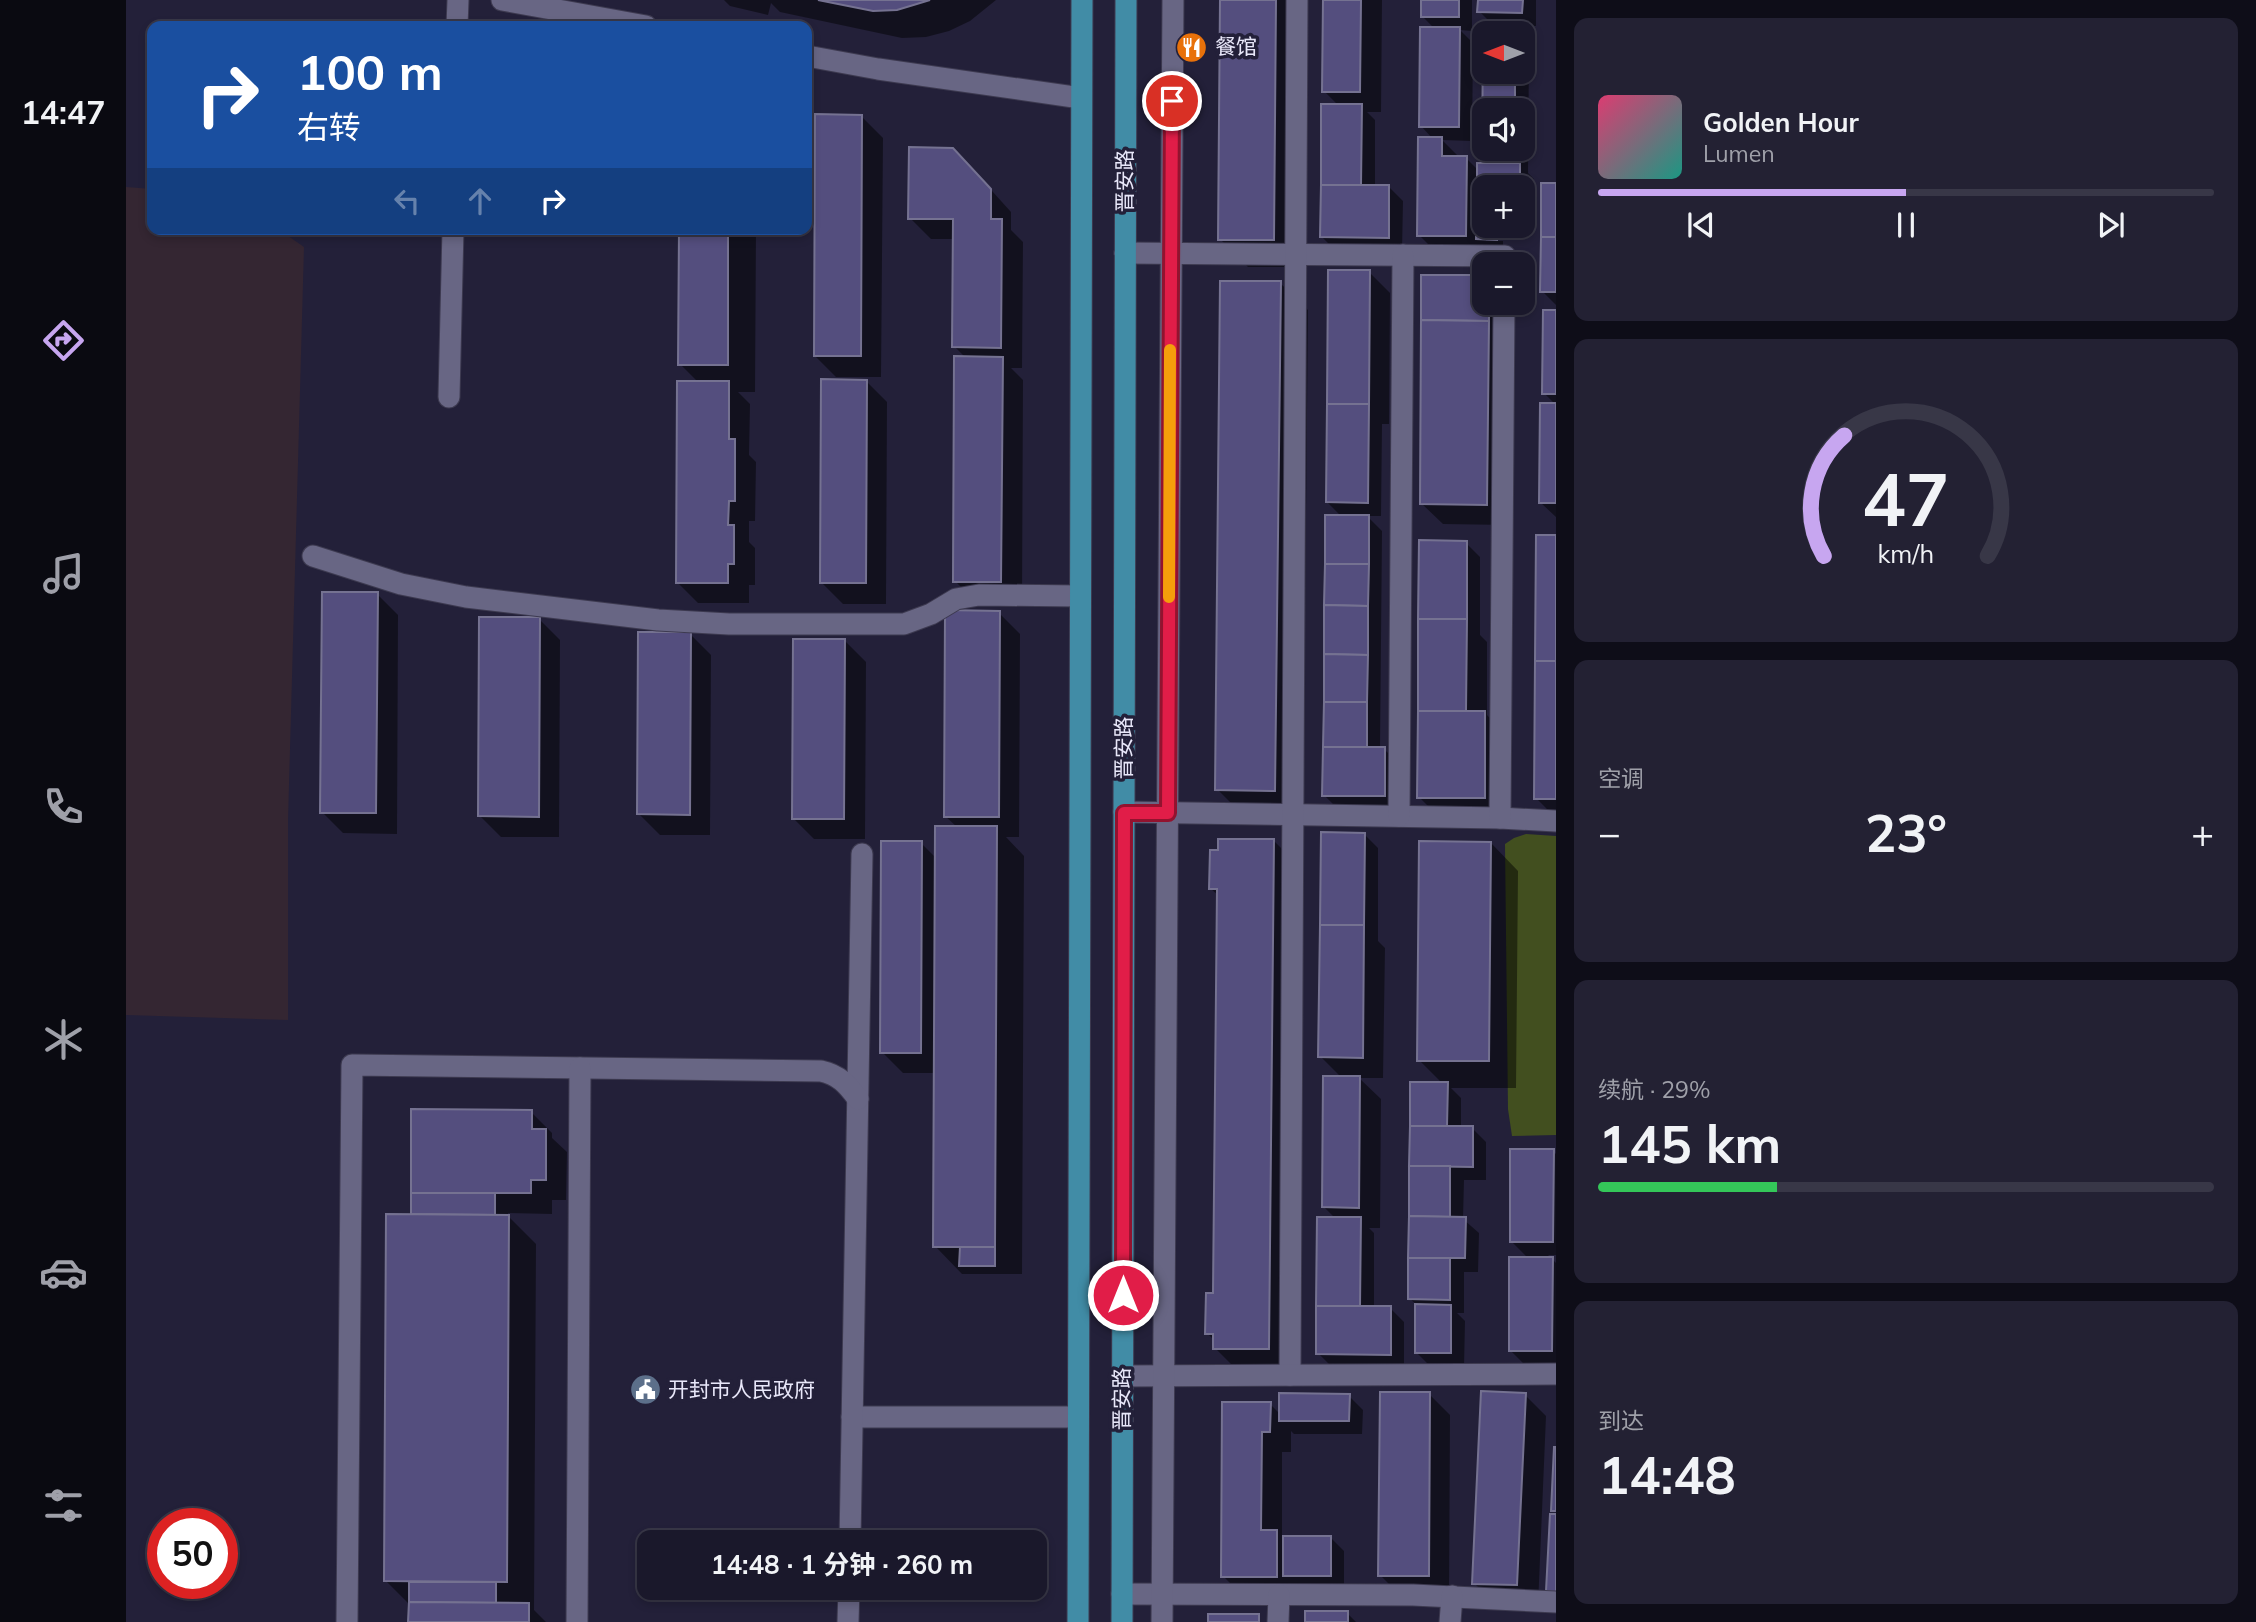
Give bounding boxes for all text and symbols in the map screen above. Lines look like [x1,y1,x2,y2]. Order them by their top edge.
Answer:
north arrow [1472,21,1535,84]
map controls [1472,21,1535,315]
restaurant icon: 餐馆 [1175,30,1209,64]
place label: 餐馆 [1215,33,1257,59]
text: 100 m [297,41,443,102]
icon: right [182,49,273,140]
pin [1142,71,1202,131]
icon: arrive [1153,82,1191,120]
text: 14:47 [21,92,105,132]
button: sound [1472,98,1535,161]
text: Golden Hour [1703,106,1859,139]
text: 右转 [297,107,361,147]
text: Lumen [1703,139,1775,168]
street label: 晋安路 [1111,150,1137,213]
button: + [1472,175,1535,238]
icon: left [388,182,426,220]
icon: ahead [461,182,499,220]
icon: right [534,182,572,220]
icon: previous [1682,206,1720,244]
icon: pause [1887,206,1925,244]
icon: next [2092,206,2130,244]
button: − [1472,252,1535,315]
icon: directions [39,316,88,365]
text: 47 [1862,454,1950,545]
text: km/h [1878,538,1934,569]
icon: music [39,549,88,598]
street label: 晋安路 [1110,717,1136,780]
text: 空调 [1598,764,1644,793]
icon: phone [39,782,88,831]
text: 23° [1865,800,1947,865]
text: − [1598,809,1621,857]
text: + [2191,809,2214,857]
icon: climate [39,1015,88,1064]
text: 续航 · 29% [1598,1075,1710,1104]
text: 145 km [1598,1111,1781,1176]
icon: car [39,1248,88,1297]
position arrow [1086,1258,1160,1332]
street label: 晋安路 [1108,1368,1134,1431]
public building icon: 开封市人民政府 [628,1373,662,1407]
place label: 开封市人民政府 [668,1376,815,1402]
text: 到达 [1598,1406,1644,1435]
text: 14:48 [1598,1442,1736,1507]
icon: filters [39,1481,88,1530]
speed limit sign: 50 [147,1508,238,1599]
text: 14:48 · 1 分钟 · 260 m [711,1548,973,1581]

